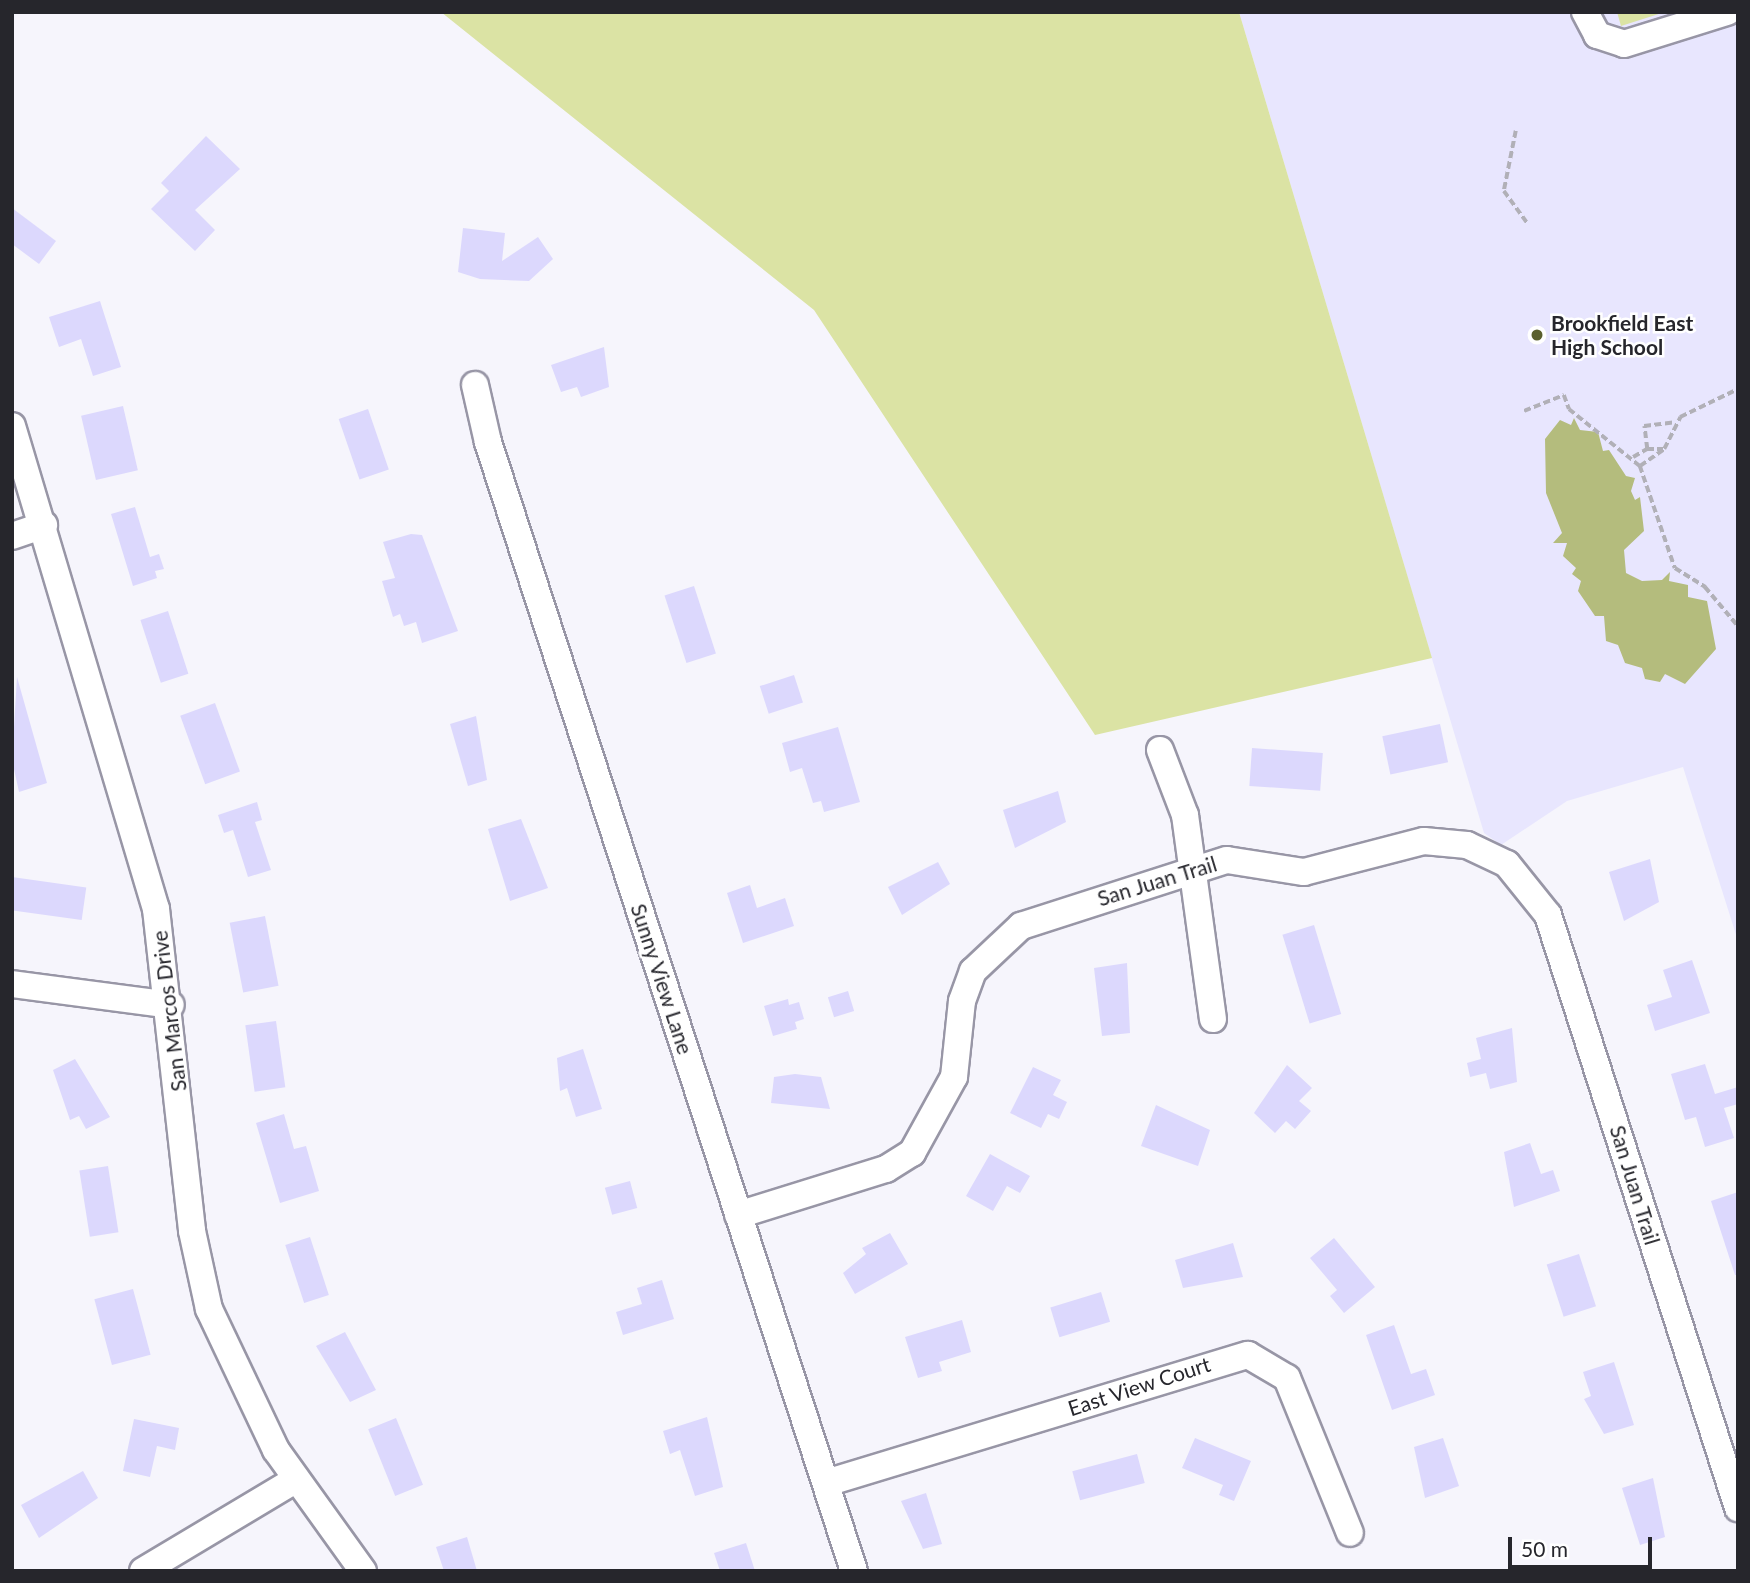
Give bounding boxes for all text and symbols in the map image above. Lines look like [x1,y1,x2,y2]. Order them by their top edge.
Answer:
place label: Brookfield East High School [1551,310,1693,360]
marker: Brookfield East High School [1529,327,1545,343]
street label: San Juan Trail [1094,851,1220,911]
street label: Sunny View Lane [626,900,698,1058]
street label: San Marcos Drive [147,929,191,1093]
street label: San Juan Trail [1605,1122,1665,1248]
street label: East View Court [1064,1351,1214,1421]
scale bar [1512,1524,1656,1568]
text: 50 m [1521,1536,1568,1561]

